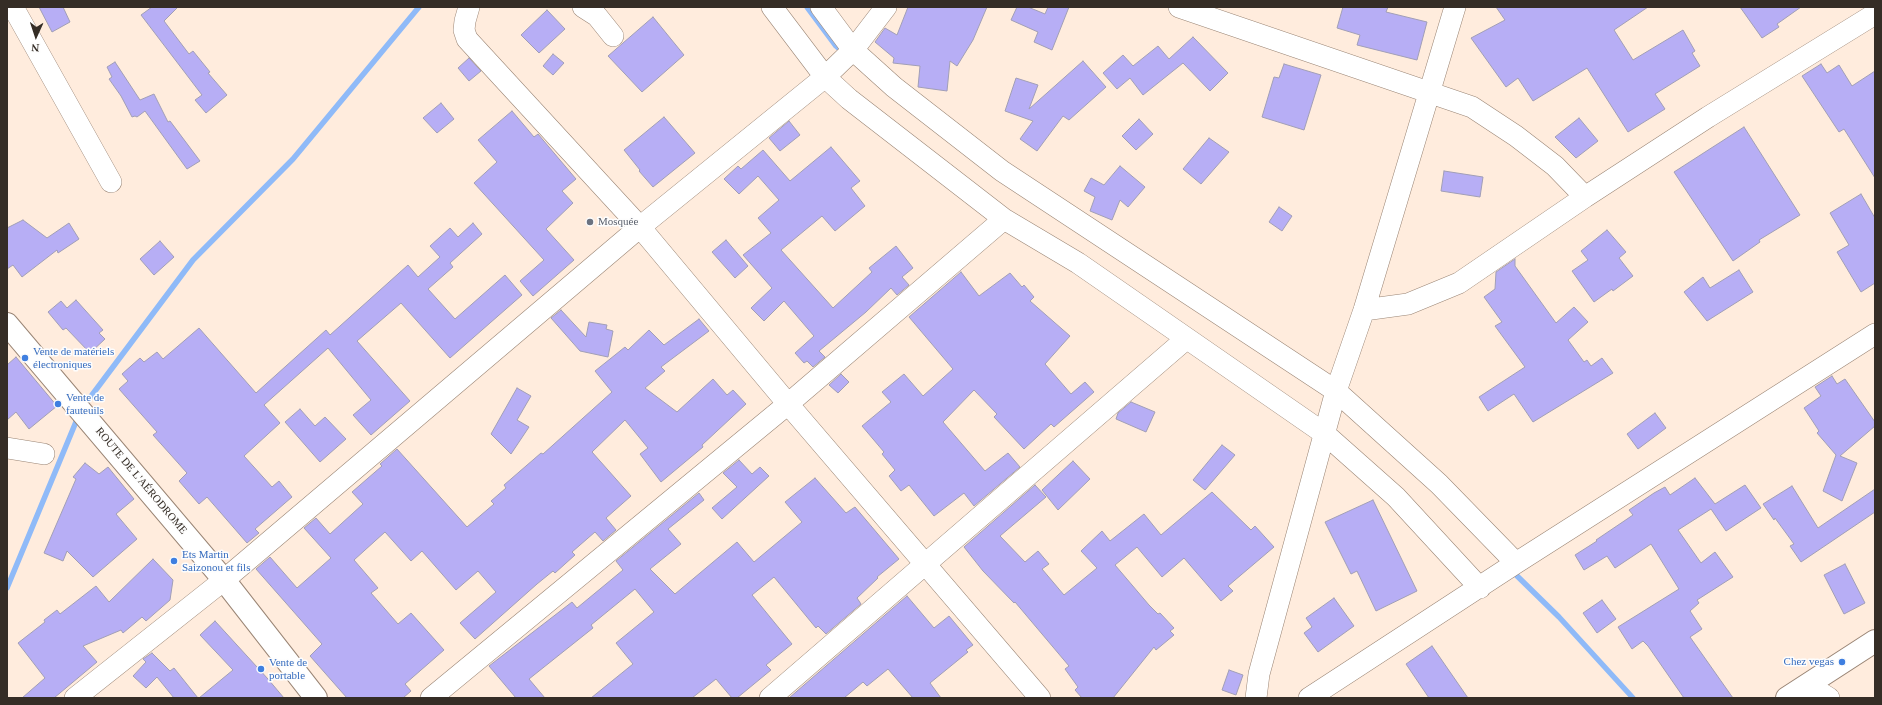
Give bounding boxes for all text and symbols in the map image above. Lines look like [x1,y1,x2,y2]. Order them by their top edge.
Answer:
north arrow [16,16,56,56]
text: N [31,42,40,54]
place label: Mosquée [598,215,638,229]
marker: Mosquée [585,217,595,227]
place label: Vente de matériels électroniques [33,345,114,371]
marker: Vente de matériels électroniques [20,353,30,363]
place label: Vente de fauteuils [66,391,104,417]
marker: Vente de fauteuils [53,399,63,409]
street label: ROUTE DE L'AÉRODROME [92,425,190,537]
place label: Ets Martin Saizonou et fils [182,548,250,574]
marker: Ets Martin Saizonou et fils [169,556,179,566]
place label: Chez vegas [1784,655,1834,669]
place label: Vente de portable [269,656,307,682]
marker: Chez vegas [1837,657,1847,667]
marker: Vente de portable [256,664,266,674]

